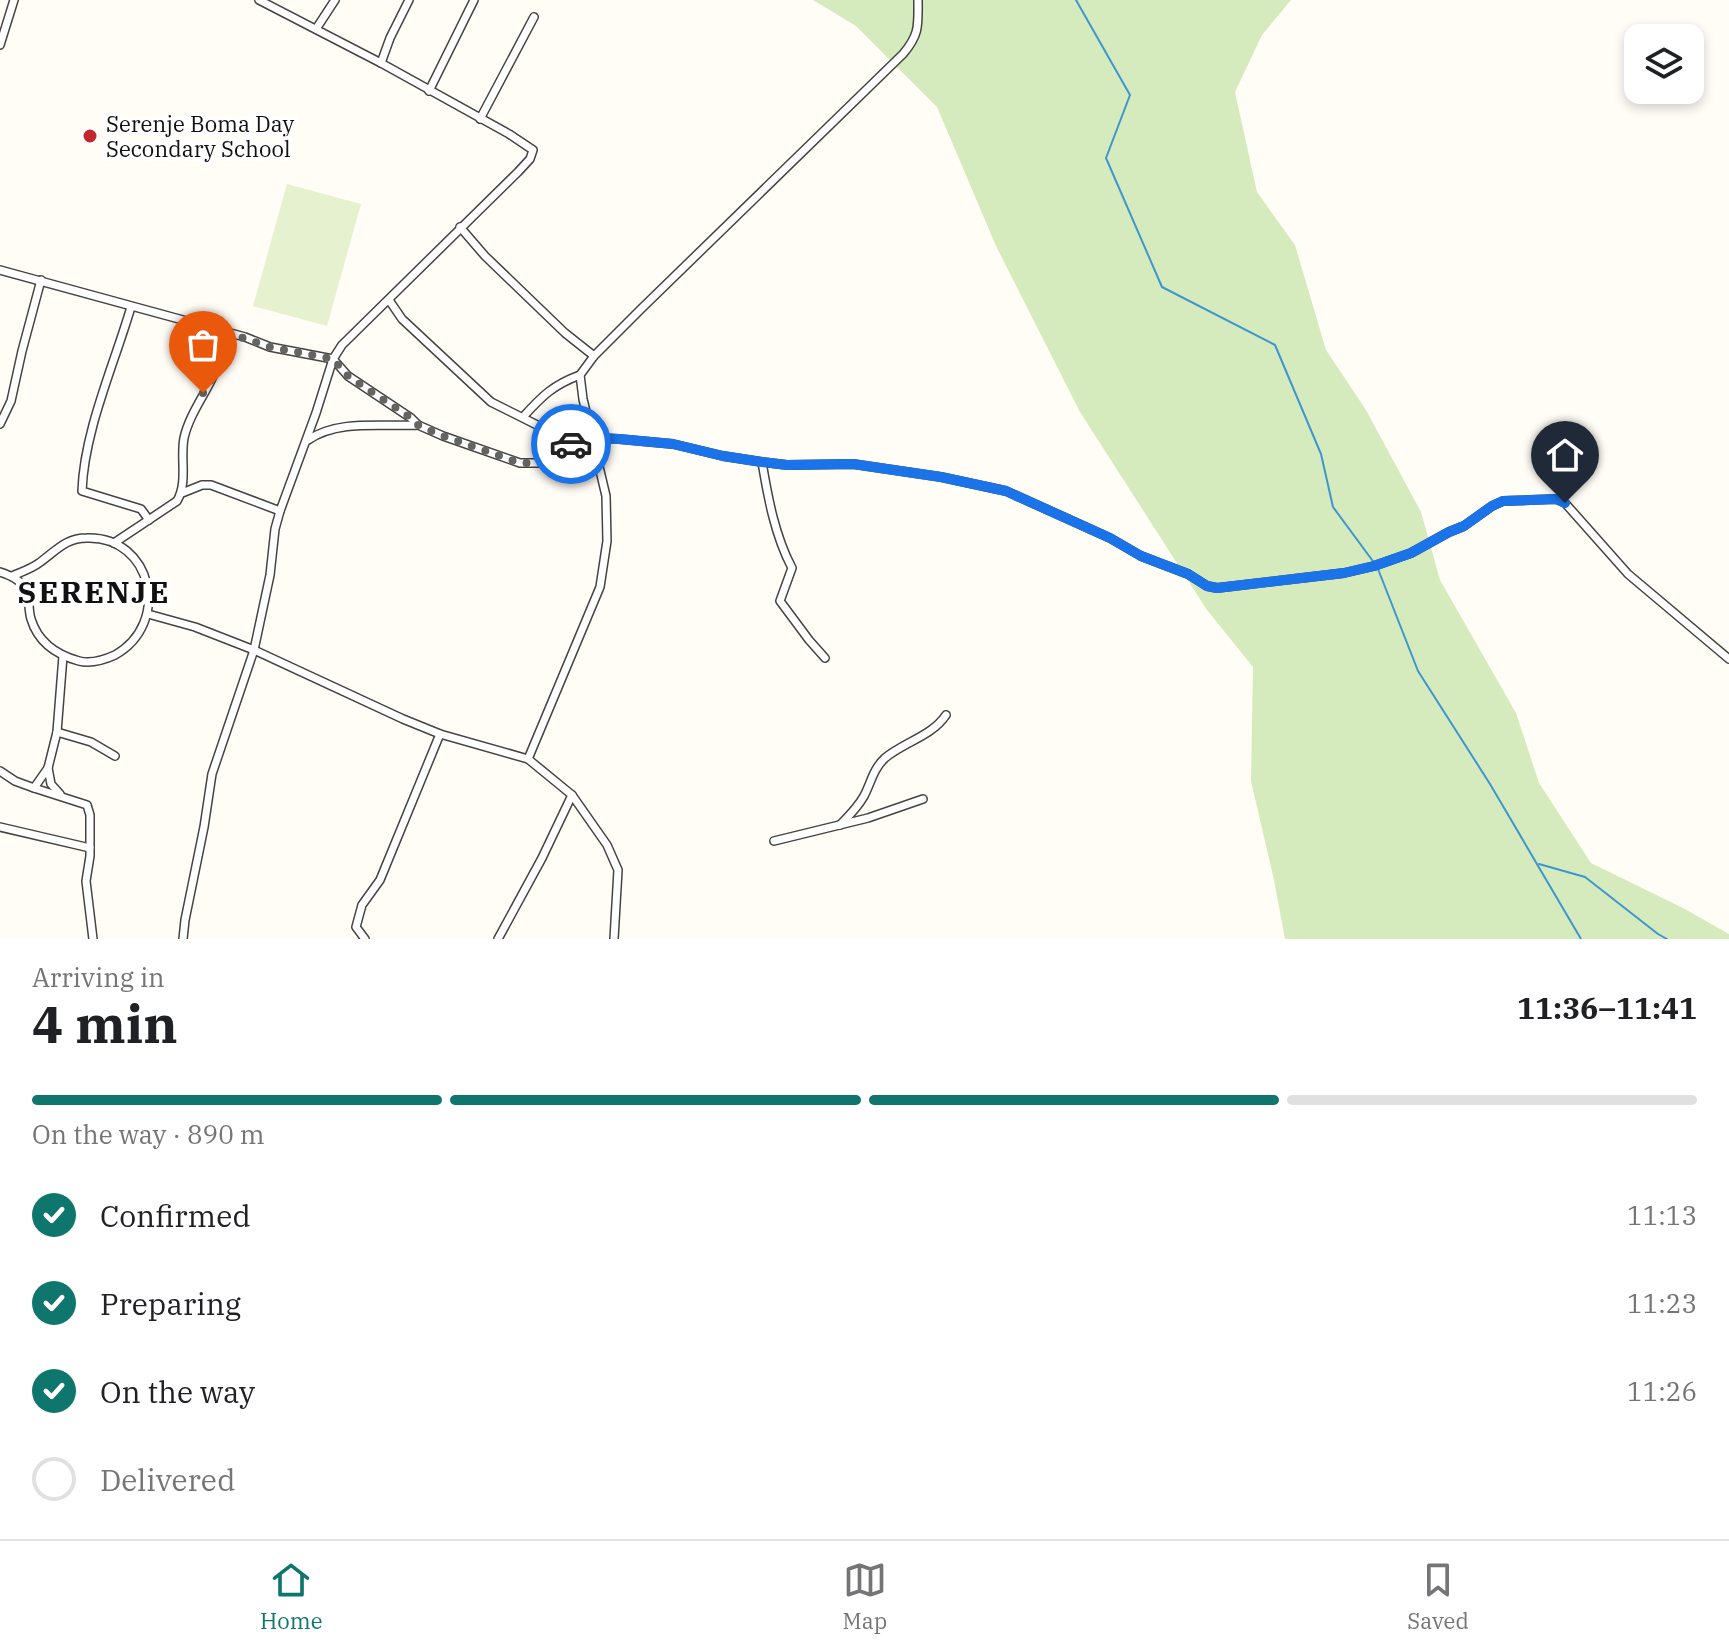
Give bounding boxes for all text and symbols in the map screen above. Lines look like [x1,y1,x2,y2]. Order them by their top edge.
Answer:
map controls [1624,24,1704,104]
button: layers [1624,24,1704,104]
place label: Serenje Boma Day Secondary School [106,109,294,163]
marker: Serenje Boma Day Secondary School [81,127,99,145]
pin [169,311,237,393]
icon: bag [181,323,225,367]
courier [531,404,611,484]
pin [1531,421,1599,503]
icon: car [549,422,593,466]
icon: home [1543,433,1587,477]
district label: SERENJE [18,572,170,611]
text: Arriving in [32,960,165,994]
text: 11:36–11:41 [1517,988,1697,1027]
text: 4 min [32,990,178,1057]
text: On the way · 890 m [32,1117,265,1151]
icon: check [32,1193,76,1237]
text: Confirmed [100,1196,251,1235]
text: 11:13 [1627,1198,1697,1232]
icon: check [32,1281,76,1325]
text: Preparing [100,1284,241,1323]
text: 11:23 [1627,1286,1697,1320]
icon: check [32,1369,76,1413]
text: On the way [100,1372,255,1411]
text: 11:26 [1627,1374,1697,1408]
text: Delivered [100,1460,235,1499]
tab: Home [260,1558,323,1635]
tab: Map [843,1558,887,1635]
tab: Saved [1407,1558,1469,1635]

